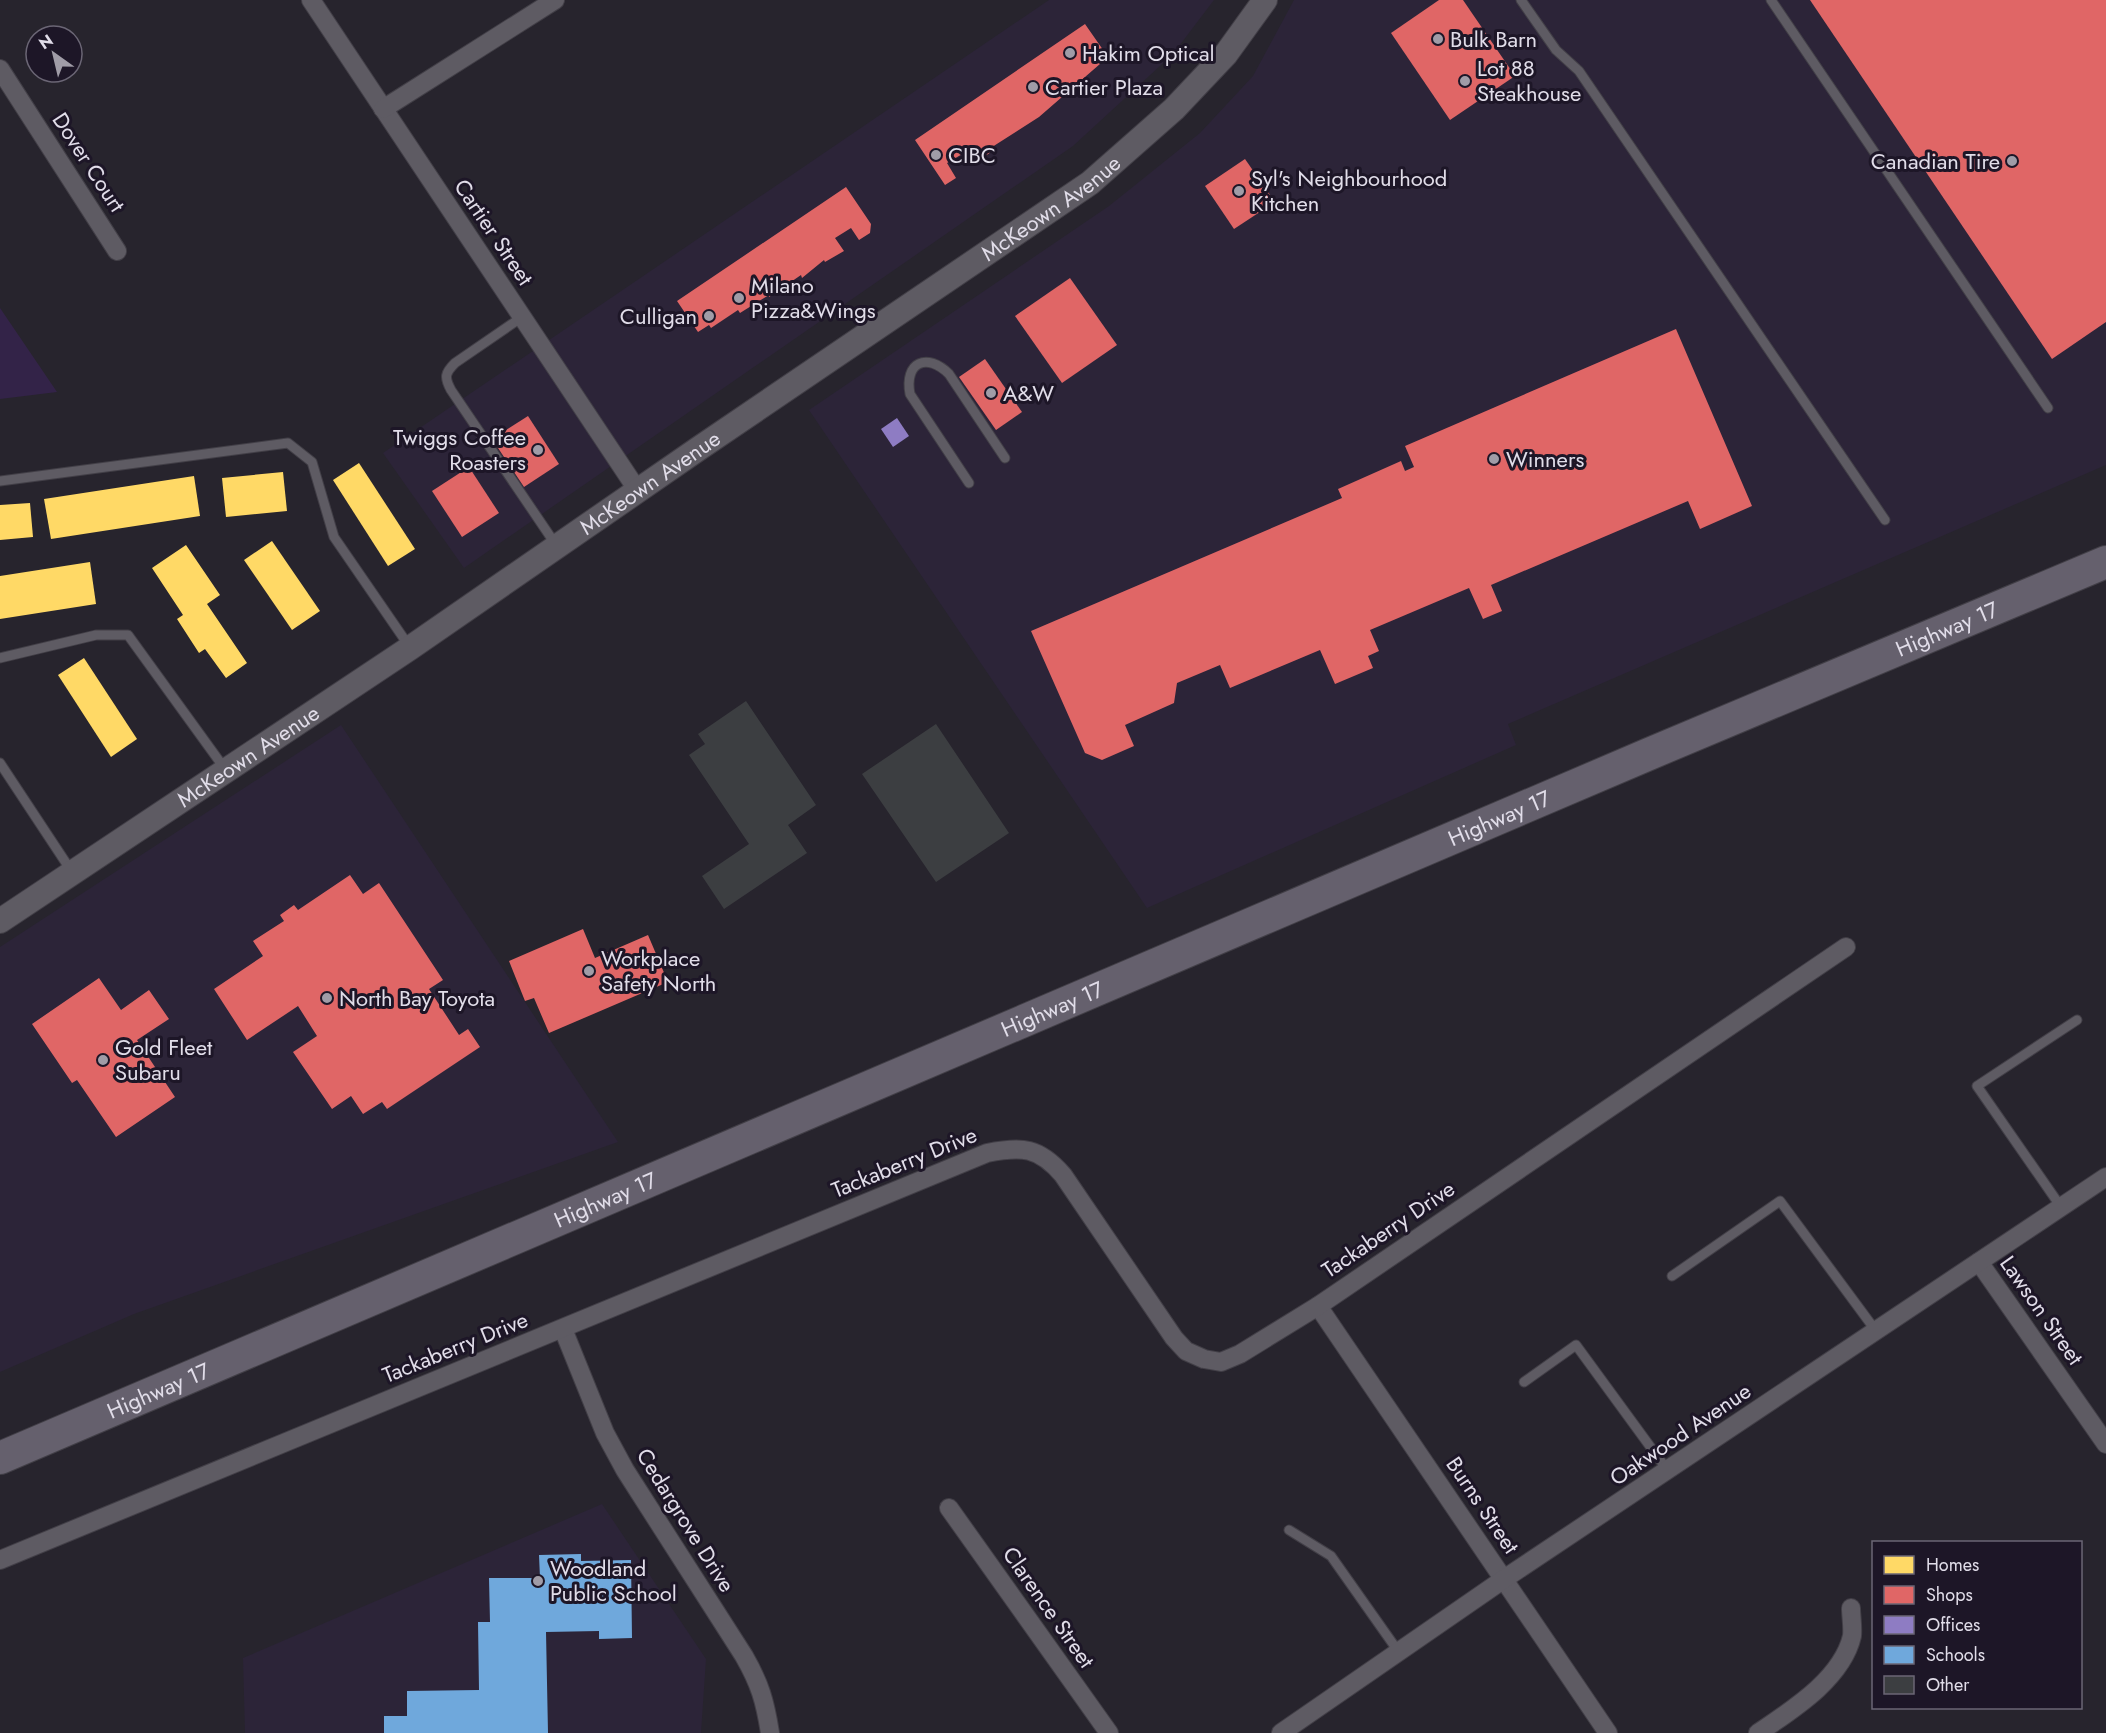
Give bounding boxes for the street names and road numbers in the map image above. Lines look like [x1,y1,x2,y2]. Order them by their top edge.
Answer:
street label: Dover Court [45,106,134,219]
street label: McKeown Avenue [974,147,1128,269]
street label: Cartier Street [447,172,542,292]
street label: McKeown Avenue [573,422,727,542]
street label: Highway 17 [1890,593,2003,665]
street label: McKeown Avenue [171,697,326,815]
street label: Highway 17 [1443,782,1556,854]
street label: Highway 17 [996,973,1109,1045]
street label: Tackaberry Drive [827,1118,981,1206]
street label: Highway 17 [549,1163,662,1236]
street label: Tackaberry Drive [1315,1173,1461,1285]
street label: Lawson Street [1993,1249,2092,1372]
street label: Tackaberry Drive [378,1303,532,1391]
street label: Highway 17 [102,1354,215,1427]
street label: Oakwood Avenue [1603,1375,1757,1493]
street label: Cedargrove Drive [629,1442,743,1598]
street label: Burns Street [1439,1450,1528,1561]
street label: Clarence Street [995,1540,1103,1675]

